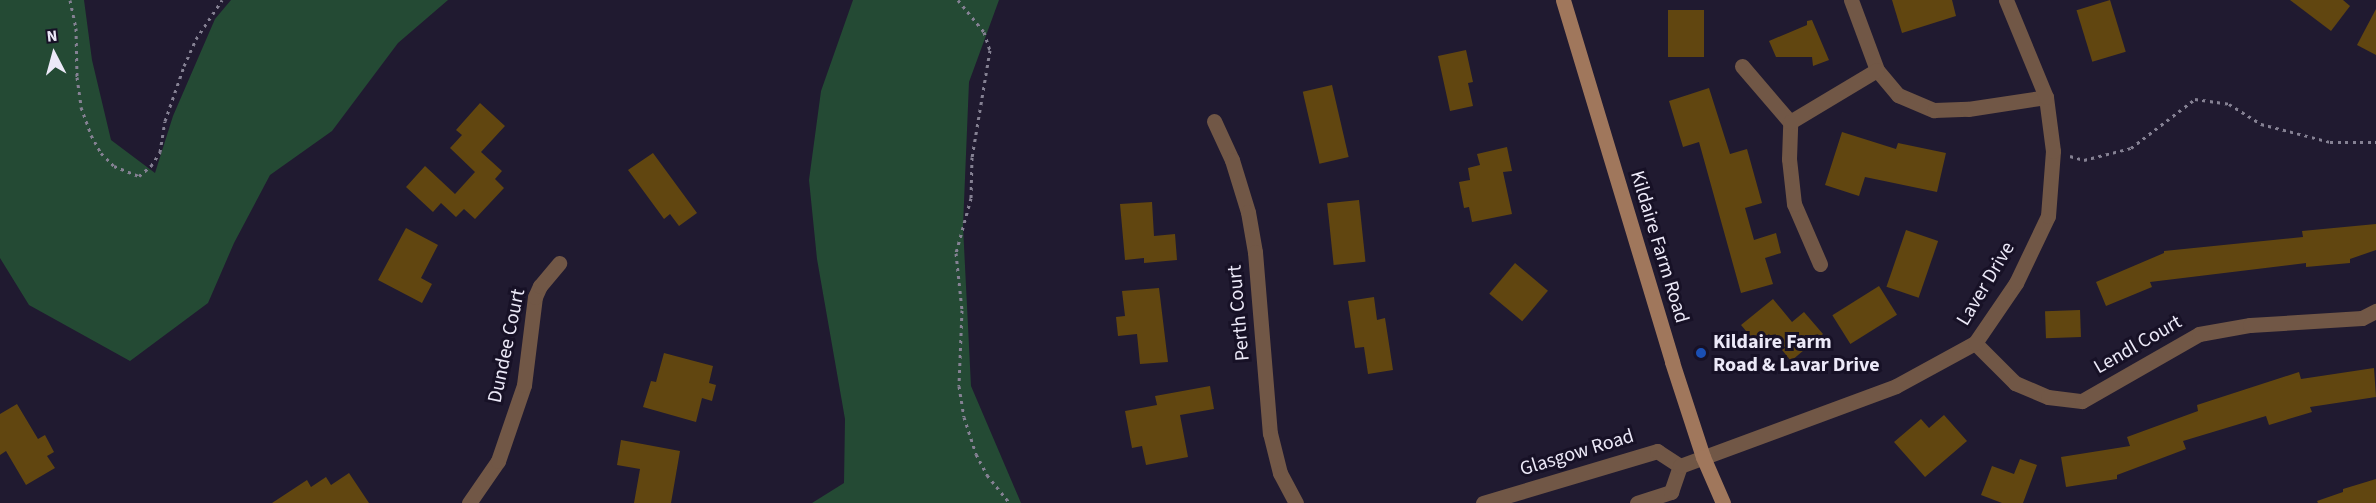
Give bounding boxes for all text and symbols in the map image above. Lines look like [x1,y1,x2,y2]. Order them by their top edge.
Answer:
north arrow [24,24,84,84]
text: N [46,25,59,48]
street label: Kildaire Farm Road [1624,168,1694,326]
street label: Laver Drive [1952,238,2020,330]
street label: Perth Court [1223,264,1255,362]
street label: Dundee Court [483,287,531,405]
street label: Lendl Court [2090,310,2186,380]
place label: Kildaire Farm Road & Lavar Drive [1713,330,1880,377]
marker: Kildaire Farm Road & Lavar Drive [1694,346,1708,360]
street label: Glasgow Road [1517,424,1637,482]

